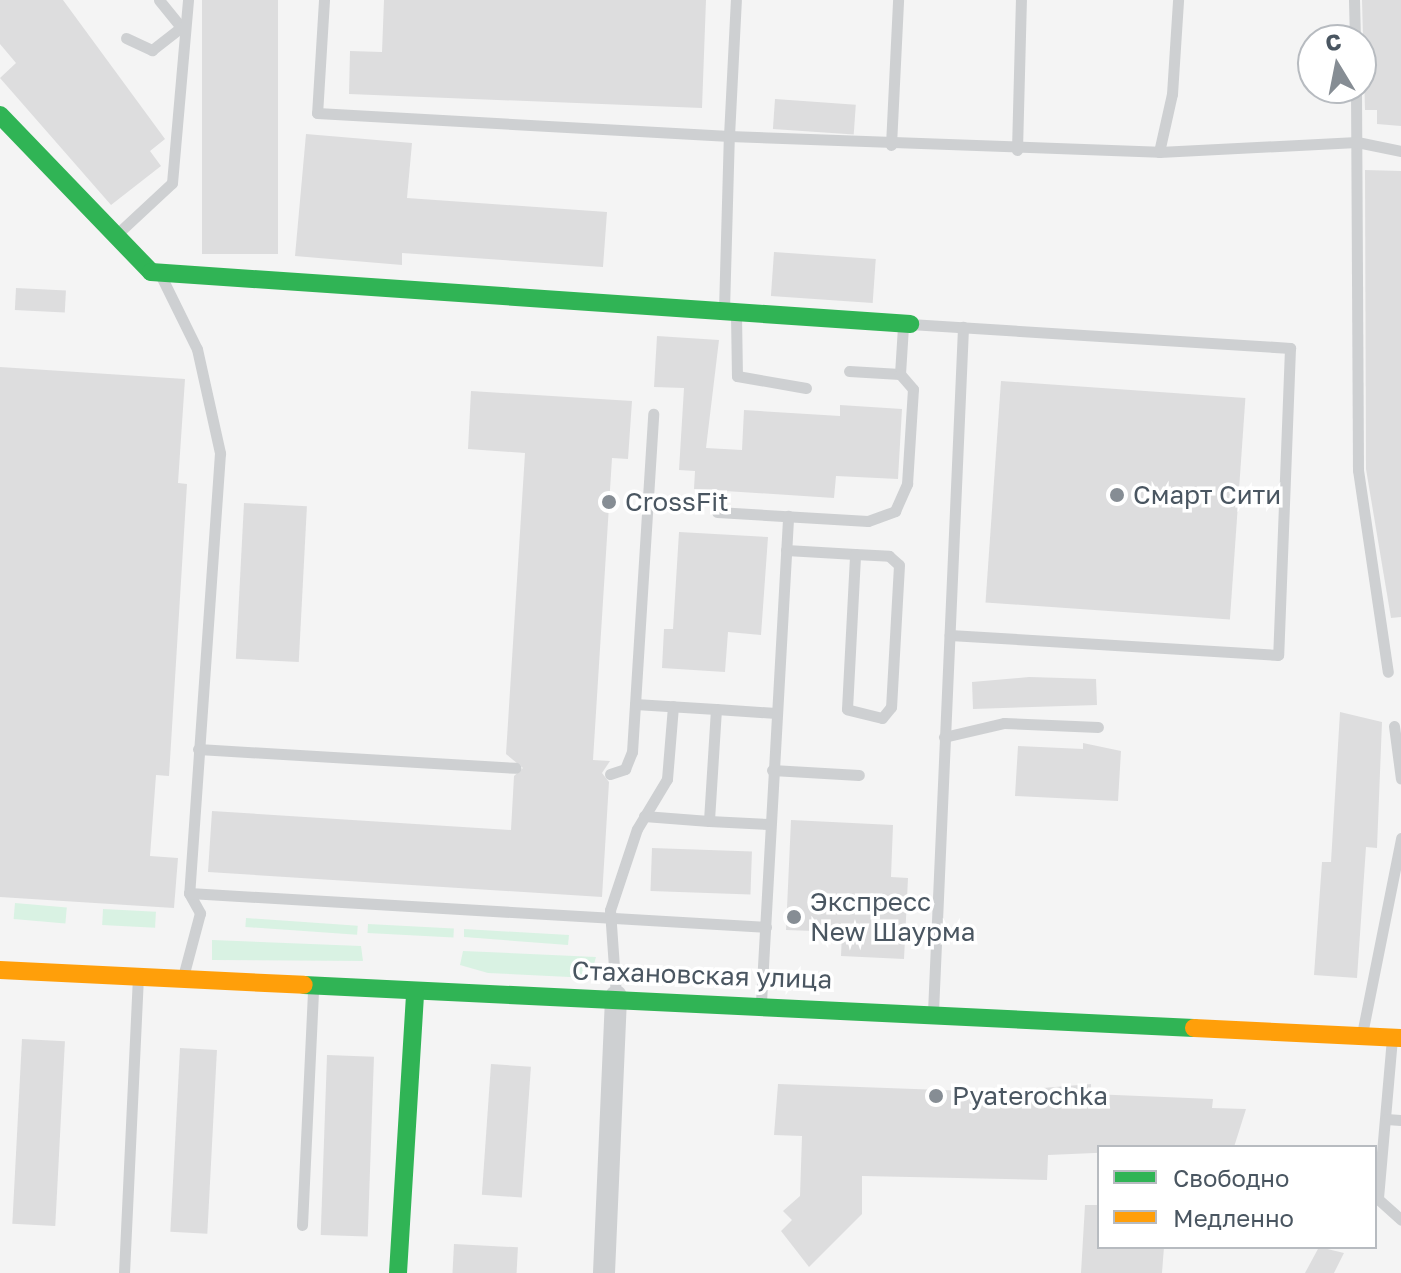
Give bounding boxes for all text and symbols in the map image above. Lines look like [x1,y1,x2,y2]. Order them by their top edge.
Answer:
north arrow [1297,24,1377,104]
text: С [1323,27,1343,56]
place label: Смарт Сити [1133,479,1281,511]
place label: CrossFit [625,486,729,518]
marker: Смарт Сити [1108,486,1126,504]
marker: CrossFit [600,493,618,511]
place label: Экспресс New Шаурма [810,886,975,948]
marker: Экспресс New Шаурма [785,908,803,926]
street label: Стахановская улица [571,955,833,995]
place label: Pyaterochka [952,1080,1108,1112]
marker: Pyaterochka [927,1087,945,1105]
legend [1097,1145,1377,1249]
text: Свободно [1173,1163,1289,1192]
text: Медленно [1173,1203,1294,1232]

